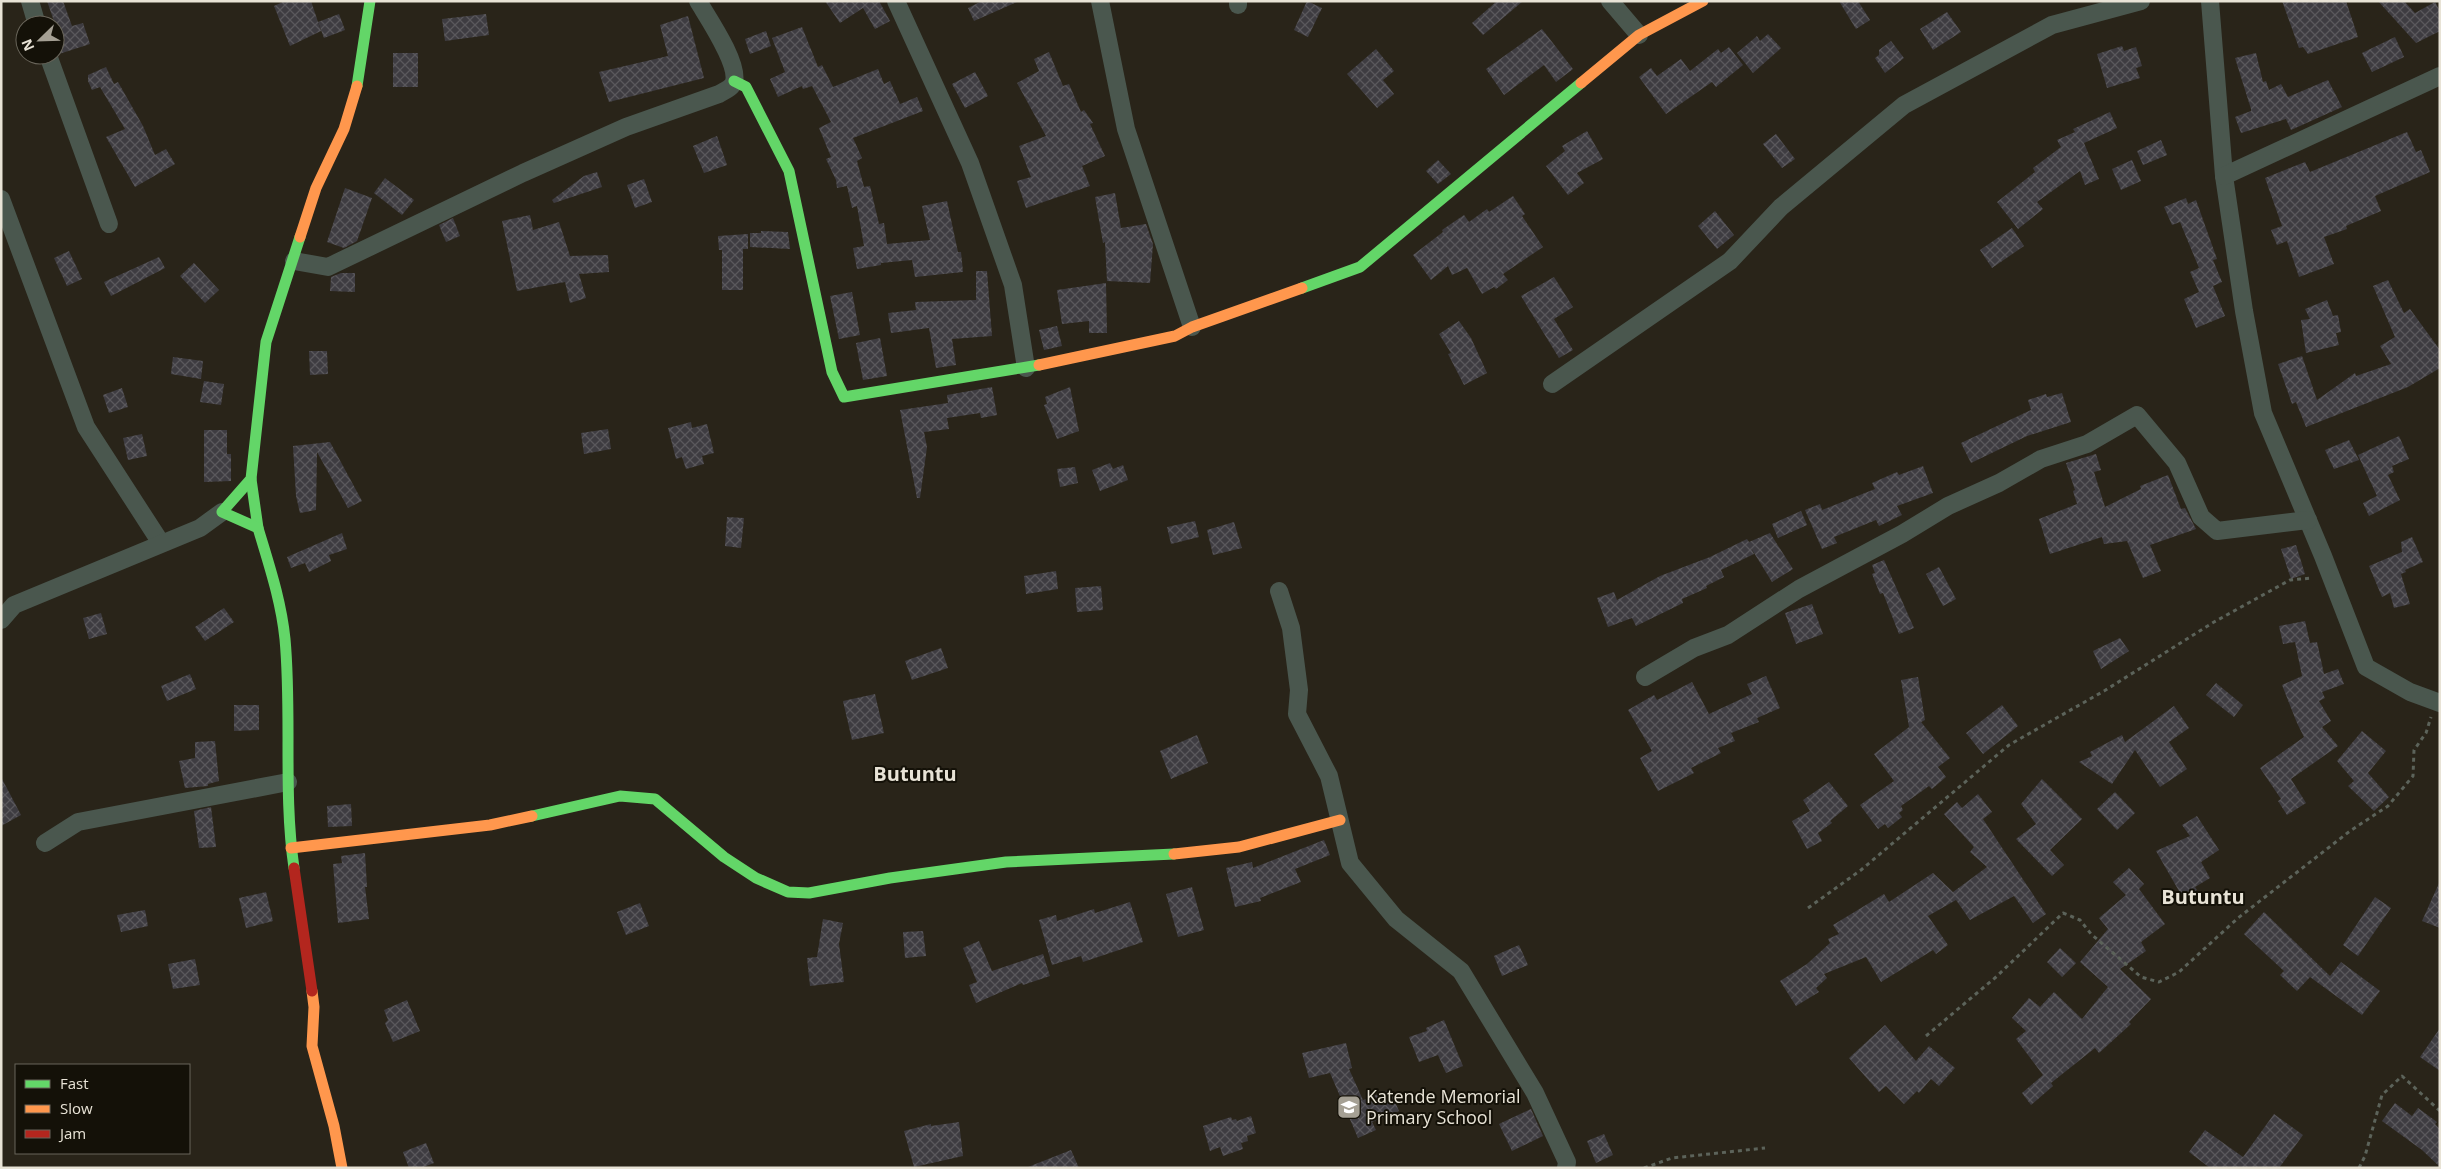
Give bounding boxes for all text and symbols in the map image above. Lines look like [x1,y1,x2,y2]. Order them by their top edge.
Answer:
north arrow [15,15,65,65]
text: N [17,36,39,54]
district label: Butuntu [873,760,957,787]
district label: Butuntu [2161,883,2245,910]
legend [15,1064,190,1154]
text: Fast [60,1073,89,1093]
place label: Katende Memorial Primary School [1366,1084,1521,1129]
school or university icon: Katende Memorial Primary School [1336,1094,1362,1120]
text: Slow [60,1098,93,1118]
text: Jam [58,1123,86,1143]

